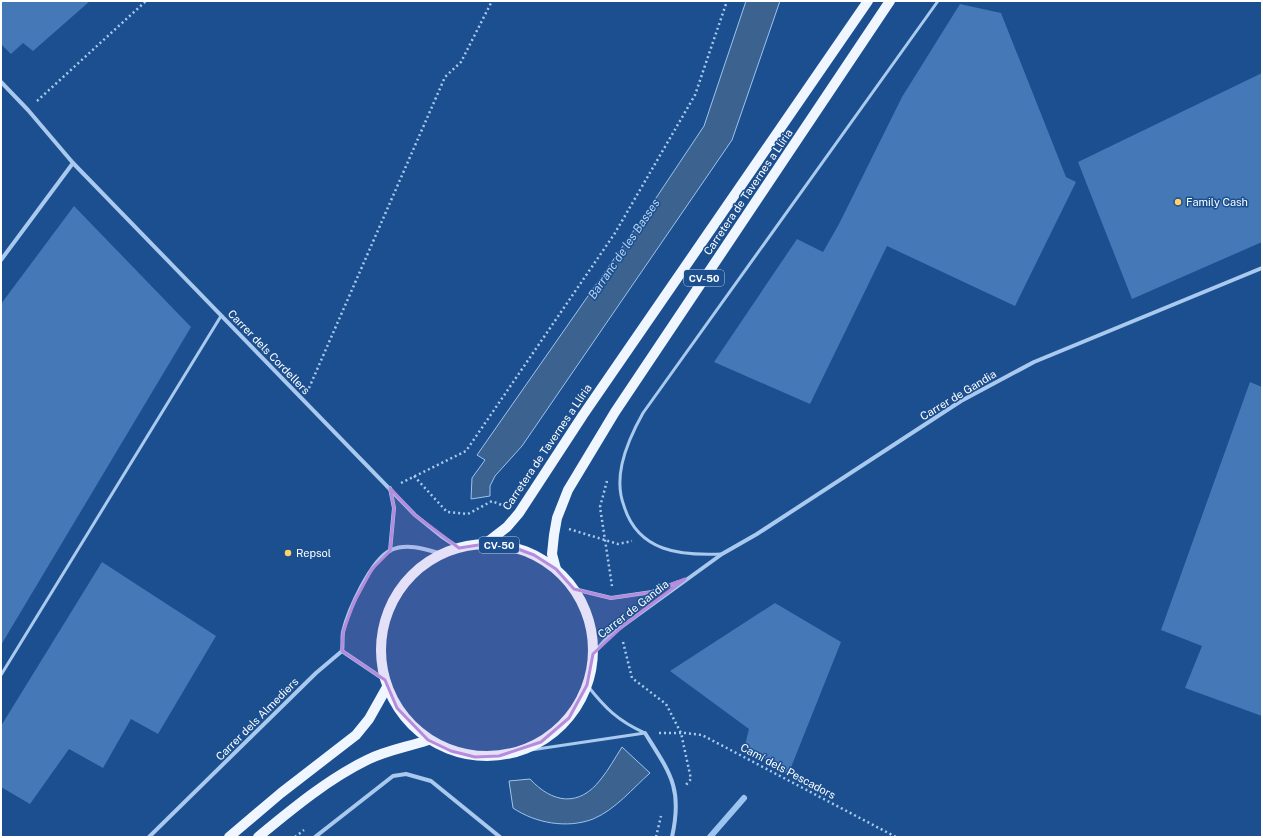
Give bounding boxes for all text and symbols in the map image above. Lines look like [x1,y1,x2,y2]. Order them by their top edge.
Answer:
street label: Carretera de Tavernes a Llíria [701,127,795,257]
water label: Barranc de les Basses [585,196,663,302]
place label: Family Cash [1186,196,1248,208]
marker: Family Cash [1173,197,1183,207]
road number: CV-50 [684,270,724,286]
street label: Carrer dels Cordellers [226,307,313,397]
street label: Carrer de Gandia [918,368,998,422]
street label: Carretera de Tavernes a Llíria [500,382,594,512]
road number: CV-50 [479,537,519,553]
place label: Repsol [296,547,331,559]
marker: Repsol [283,548,293,558]
street label: Carrer de Gandia [595,578,671,640]
street label: Carrer dels Almediers [213,675,301,763]
street label: Camí dels Pescadors [739,741,838,801]

